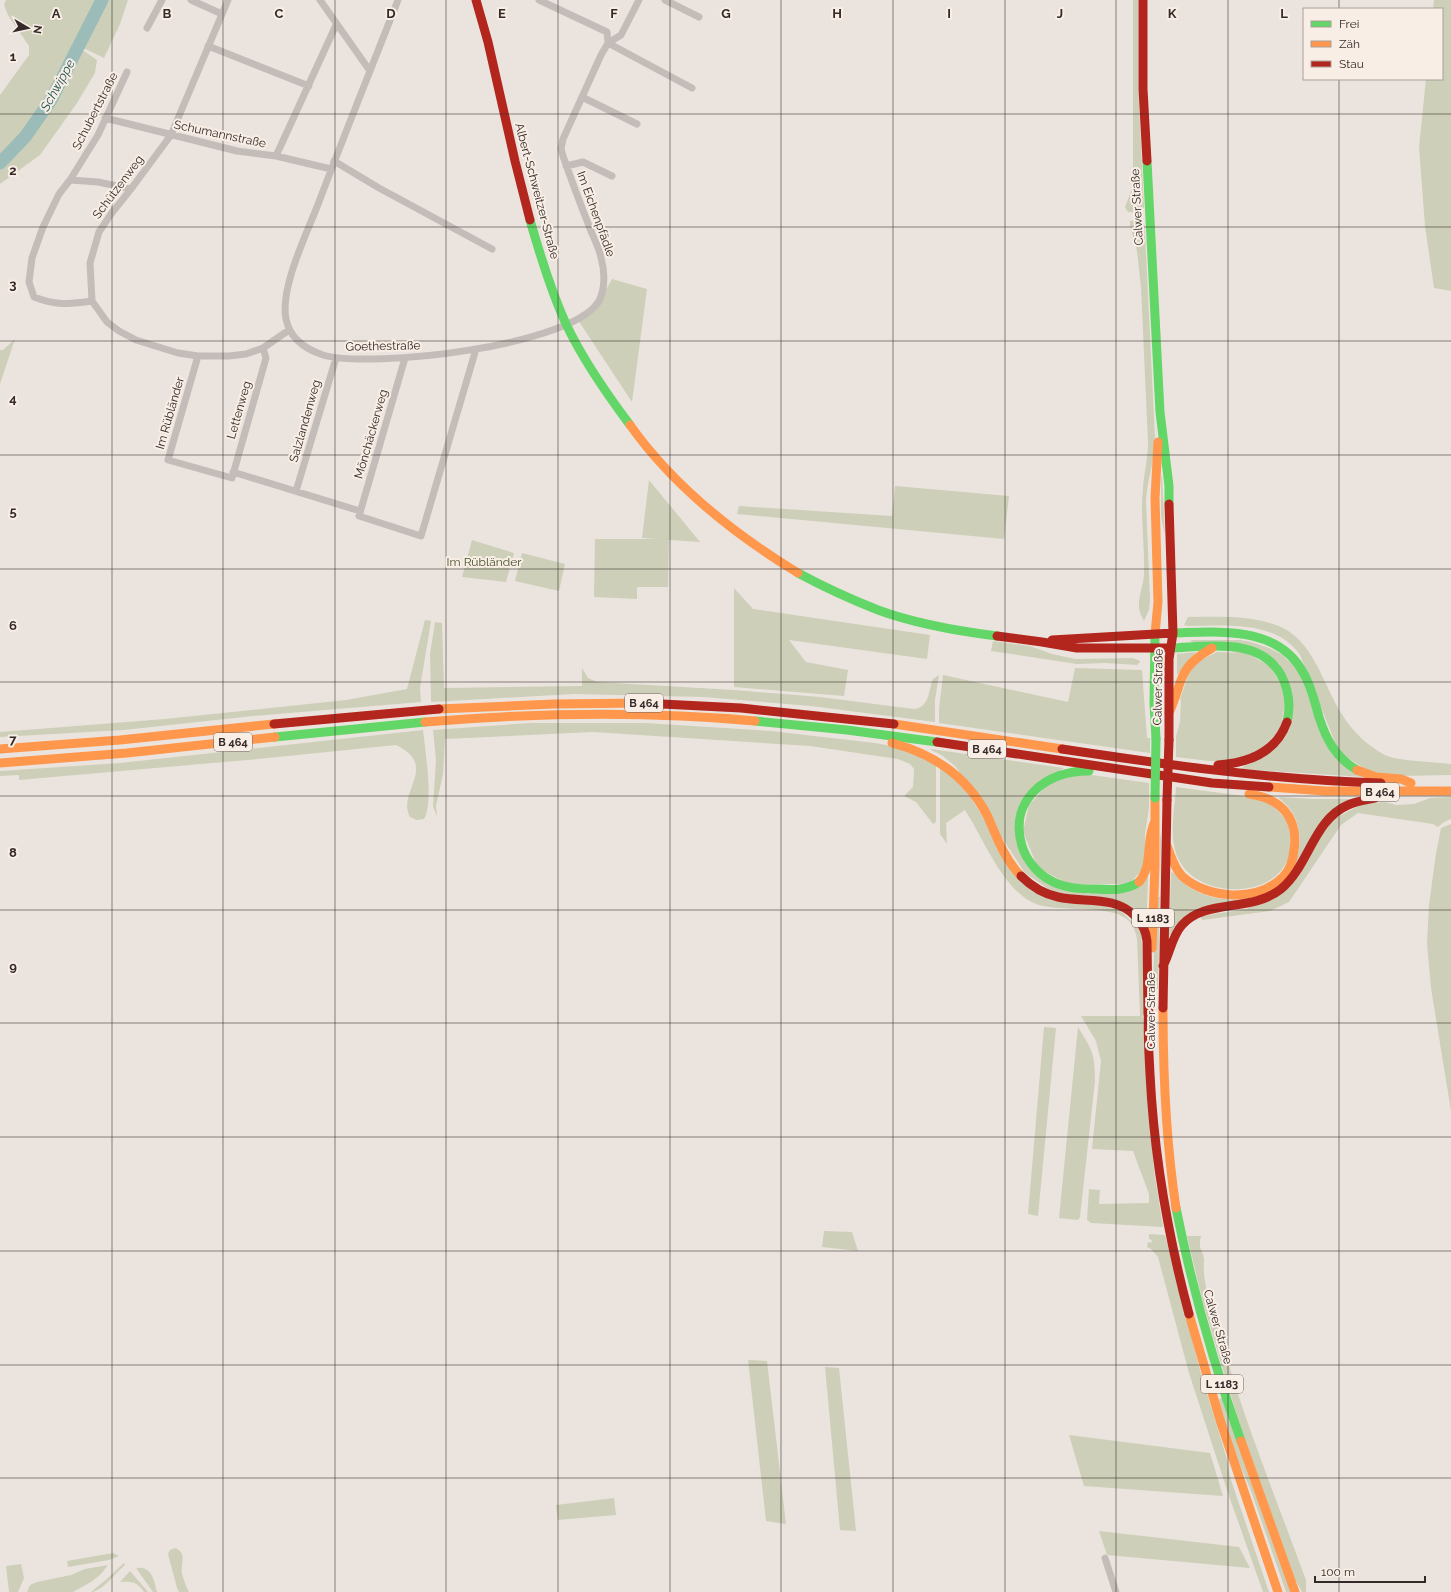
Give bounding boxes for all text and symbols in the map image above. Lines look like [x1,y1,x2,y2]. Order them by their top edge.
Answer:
text: A [52,6,61,21]
text: B [163,6,172,21]
text: C [275,6,284,21]
text: D [386,6,396,21]
text: E [498,6,506,21]
text: F [610,6,618,21]
text: G [721,6,731,21]
text: H [832,6,842,21]
text: I [947,6,951,21]
text: J [1057,6,1063,21]
text: K [1168,6,1177,21]
text: L [1280,6,1288,21]
north arrow [8,8,48,48]
legend [1303,8,1443,80]
text: Frei [1339,17,1359,31]
text: N [30,24,44,35]
text: Zäh [1339,37,1360,51]
text: 1 [10,49,17,64]
water label: Schwippe [37,57,78,114]
text: Stau [1339,57,1364,71]
street label: Schubertstraße [69,70,121,152]
street label: Schumannstraße [173,117,267,151]
street label: Albert-Schweitzer-Straße [512,121,562,261]
street label: Schützenweg [90,153,146,221]
text: 2 [9,163,17,178]
street label: Calwer Straße [1128,168,1146,246]
street label: Im Eichenpfädle [574,169,618,259]
text: 3 [9,277,17,292]
street label: Goethestraße [345,338,421,354]
street label: Im Rübländer [153,374,187,451]
street label: Salzlandenweg [287,378,323,464]
street label: Lettenweg [224,379,254,441]
street label: Mönchäckerweg [352,388,390,480]
text: 4 [9,391,17,406]
text: 5 [9,504,17,519]
park label: Im Rübländer [447,555,522,569]
text: 6 [9,618,17,633]
street label: Calwer Straße [1150,648,1166,726]
road number: B 464 [625,694,663,712]
text: 7 [9,732,17,747]
road number: B 464 [214,733,252,751]
road number: B 464 [968,740,1006,758]
road number: B 464 [1361,783,1399,801]
text: 8 [9,845,17,860]
road number: L 1183 [1132,909,1174,927]
text: 9 [9,959,17,974]
street label: Calwer Straße [1144,973,1158,1050]
street label: Calwer Straße [1201,1288,1235,1366]
road number: L 1183 [1201,1375,1243,1393]
scale bar [1315,1558,1425,1584]
text: 100 m [1321,1565,1355,1579]

